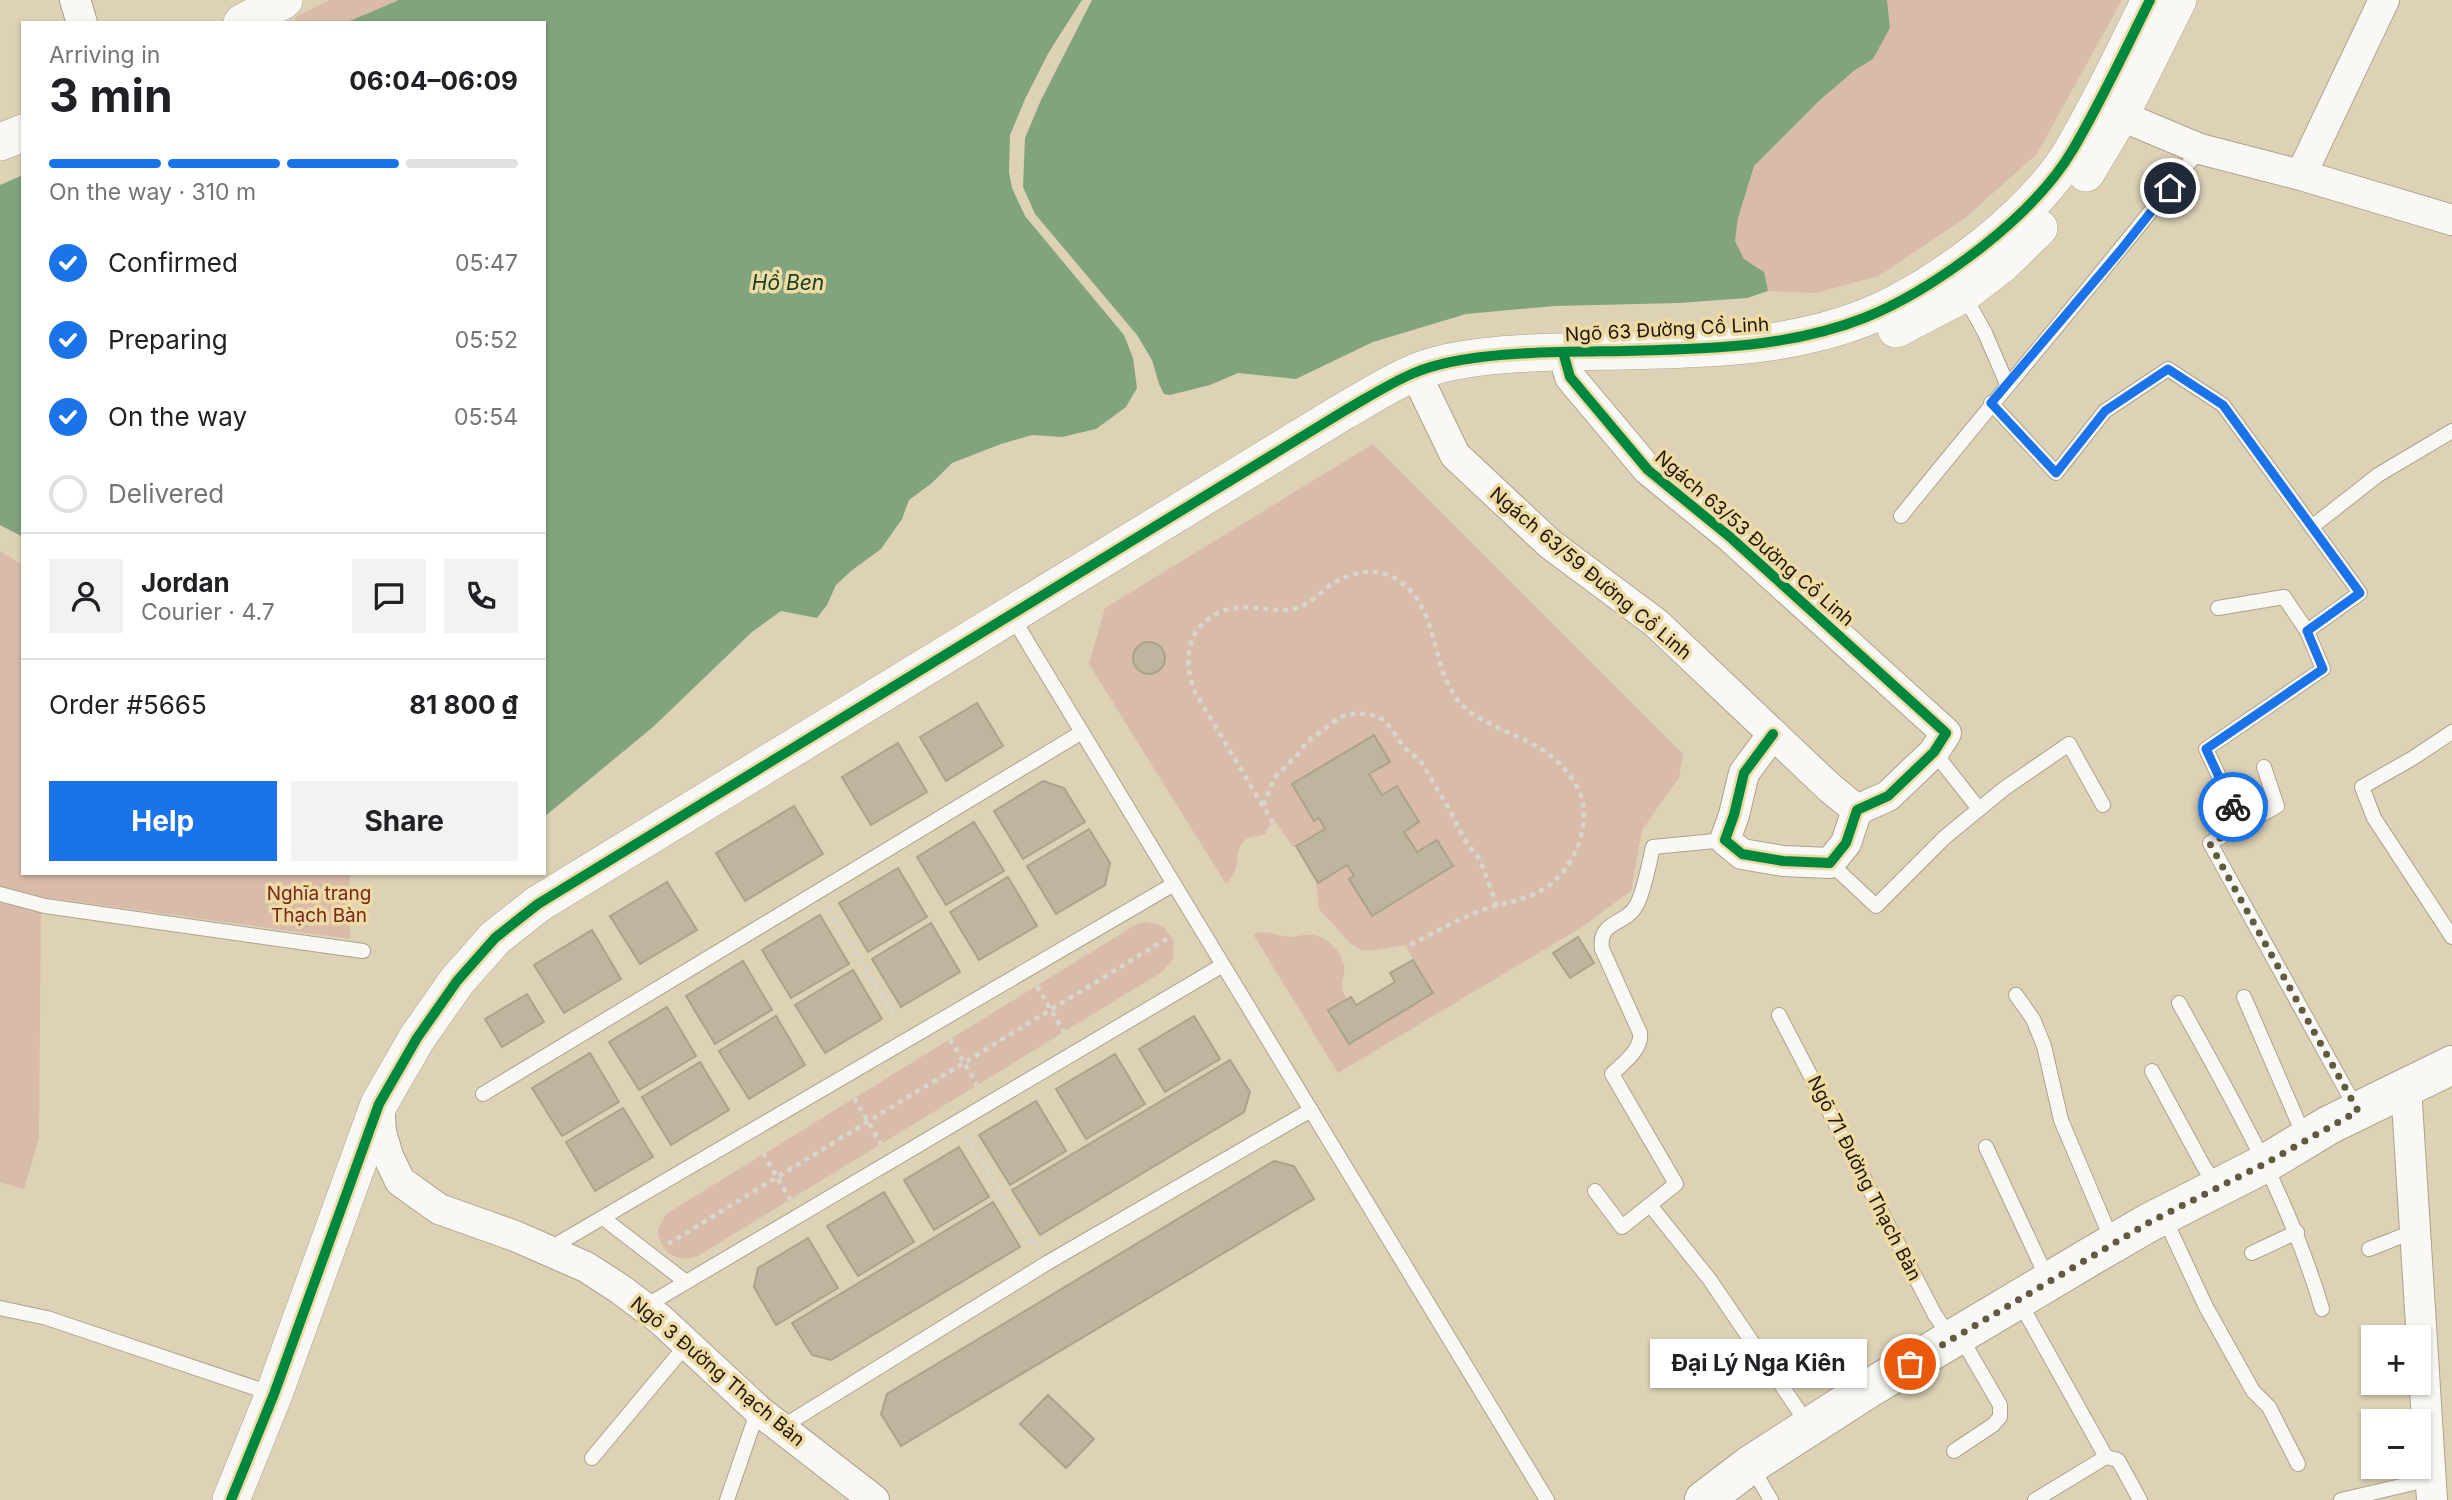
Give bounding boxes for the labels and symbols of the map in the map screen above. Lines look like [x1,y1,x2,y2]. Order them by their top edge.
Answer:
pin [2140,158,2200,218]
water label: Hồ Ben [752,270,824,295]
street label: Ngõ 63 Đường Cổ Linh [1564,313,1770,346]
street label: Ngách 63/53 Đường Cổ Linh [1651,446,1859,631]
street label: Ngách 63/59 Đường Cổ Linh [1485,482,1696,664]
courier [2198,772,2268,842]
park label: Nghĩa trang Thạch Bàn [267,882,371,927]
street label: Ngõ 71 Đường Thạch Bàn [1803,1072,1926,1285]
street label: Ngõ 3 Đường Thạch Bàn [626,1292,809,1451]
pin [1880,1334,1940,1394]
callout: Đại Lý Nga Kiên [1651,1340,1868,1388]

